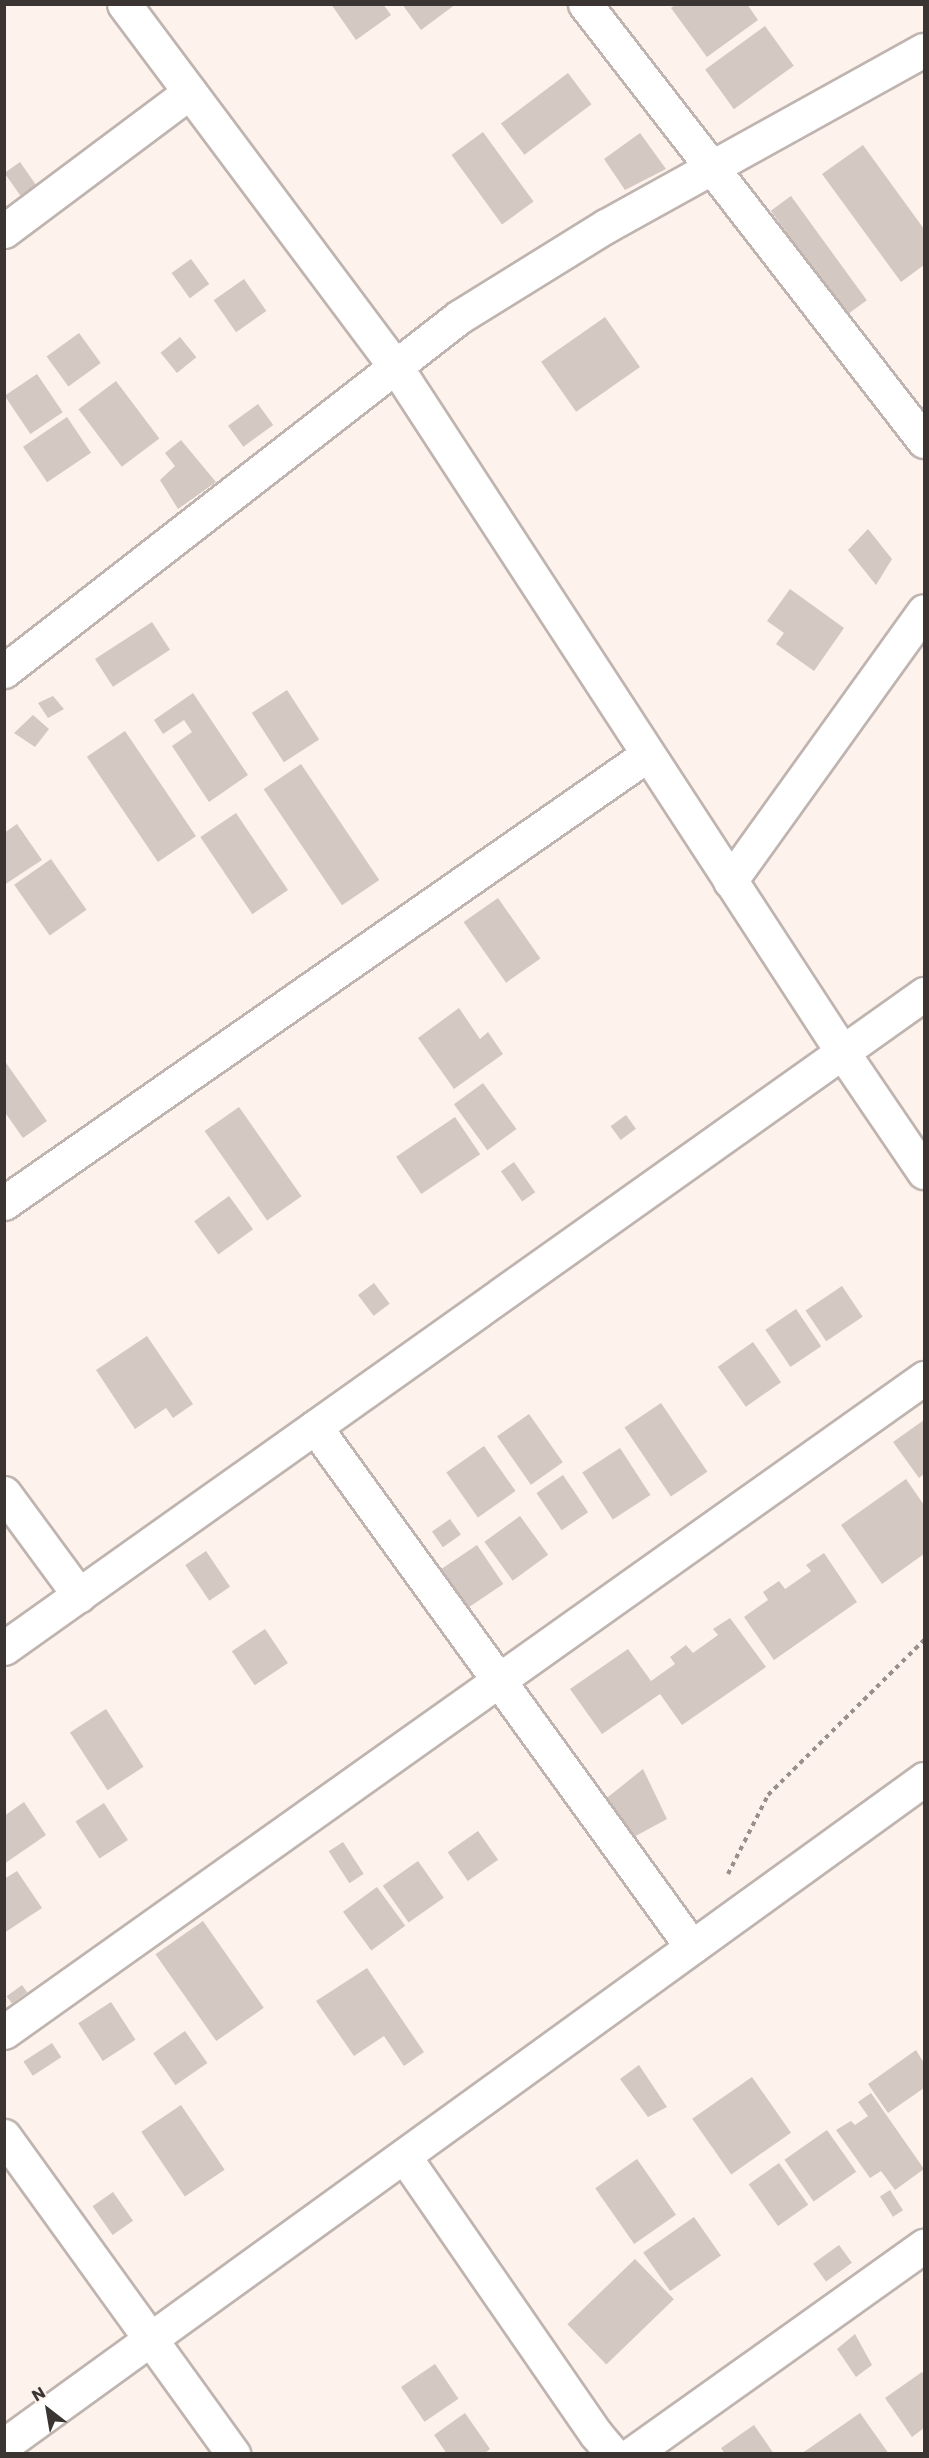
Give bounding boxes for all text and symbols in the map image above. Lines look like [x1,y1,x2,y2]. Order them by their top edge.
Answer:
north arrow [18,2380,78,2440]
text: N [27,2381,50,2407]

